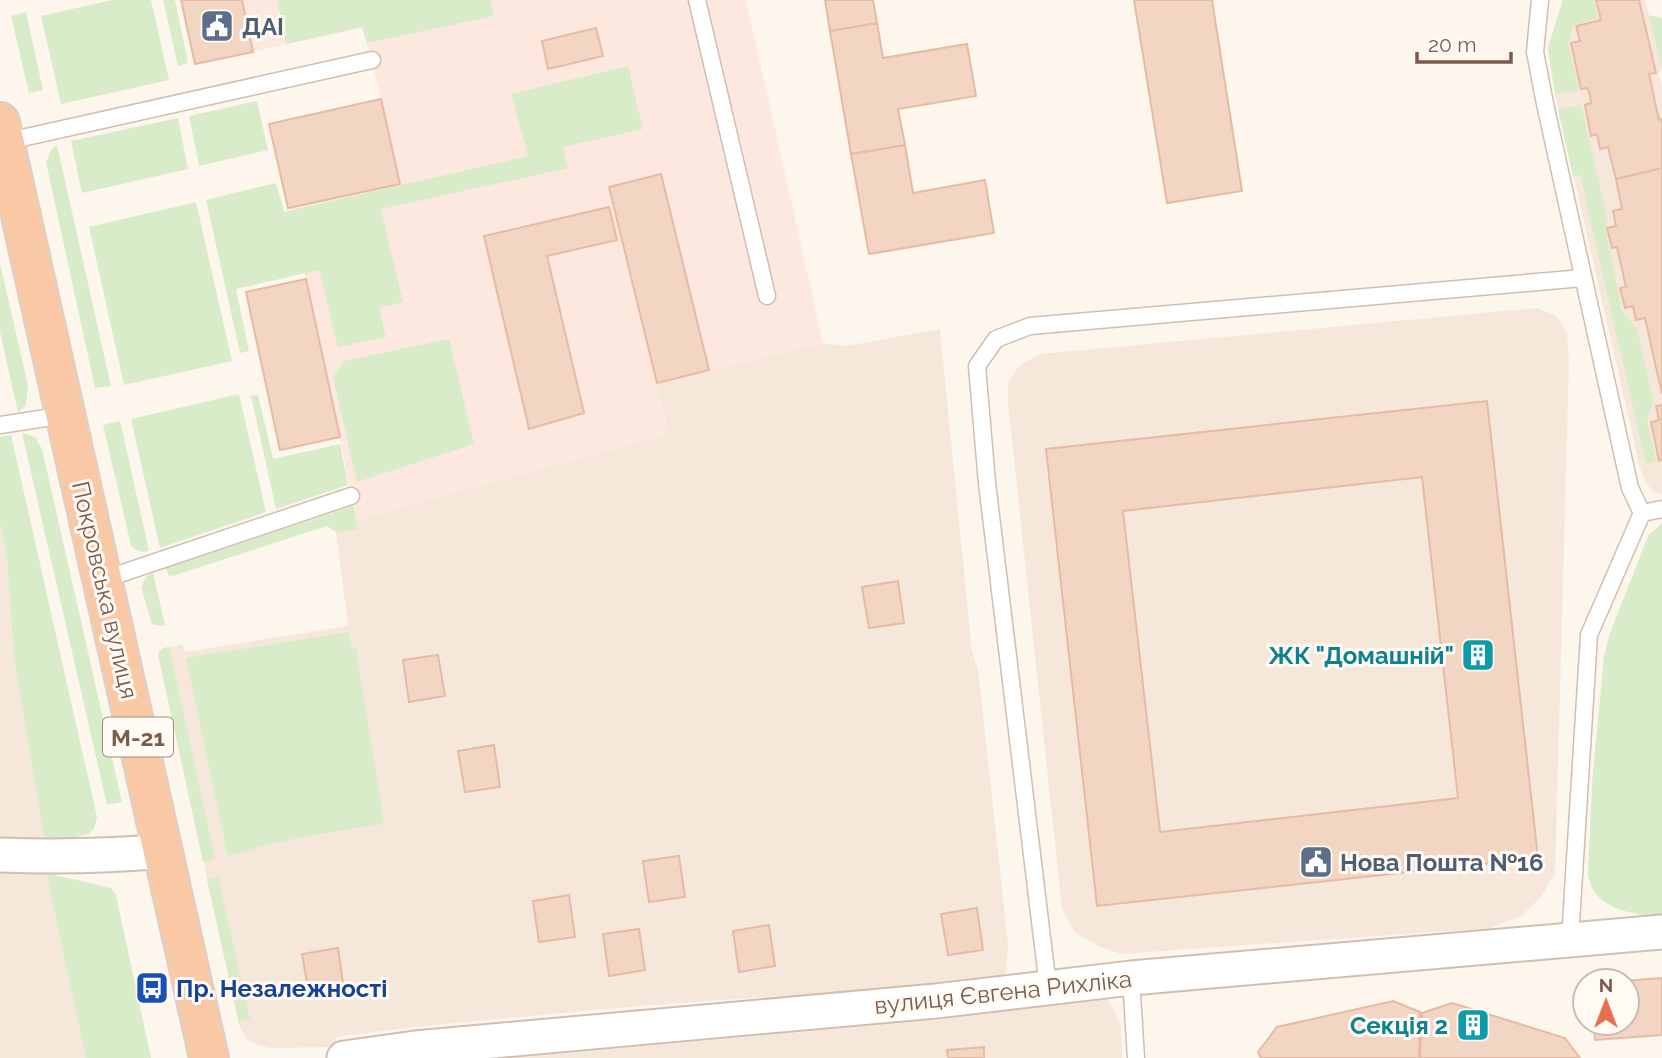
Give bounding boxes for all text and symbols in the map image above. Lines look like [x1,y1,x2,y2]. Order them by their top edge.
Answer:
public building icon: ДАІ [198,7,236,45]
place label: ДАІ [242,12,284,41]
scale bar [1417,21,1512,65]
text: 20 m [1428,32,1476,57]
street label: Покровська вулиця [66,478,144,702]
building icon: ЖК "Домашній" [1459,636,1497,674]
place label: ЖК "Домашній" [1268,641,1454,670]
road number: М-21 [103,718,173,757]
public building icon: Нова Пошта №16 [1297,843,1335,881]
place label: Нова Пошта №16 [1340,848,1543,877]
street label: вулиця Євгена Рихліка [873,964,1133,1020]
north arrow [1571,967,1641,1037]
bus stop icon: Пр. Незалежності [133,969,171,1007]
place label: Пр. Незалежності [176,974,387,1003]
text: N [1599,974,1613,996]
building icon: Секція 2 [1454,1006,1492,1044]
place label: Секція 2 [1350,1011,1448,1040]

